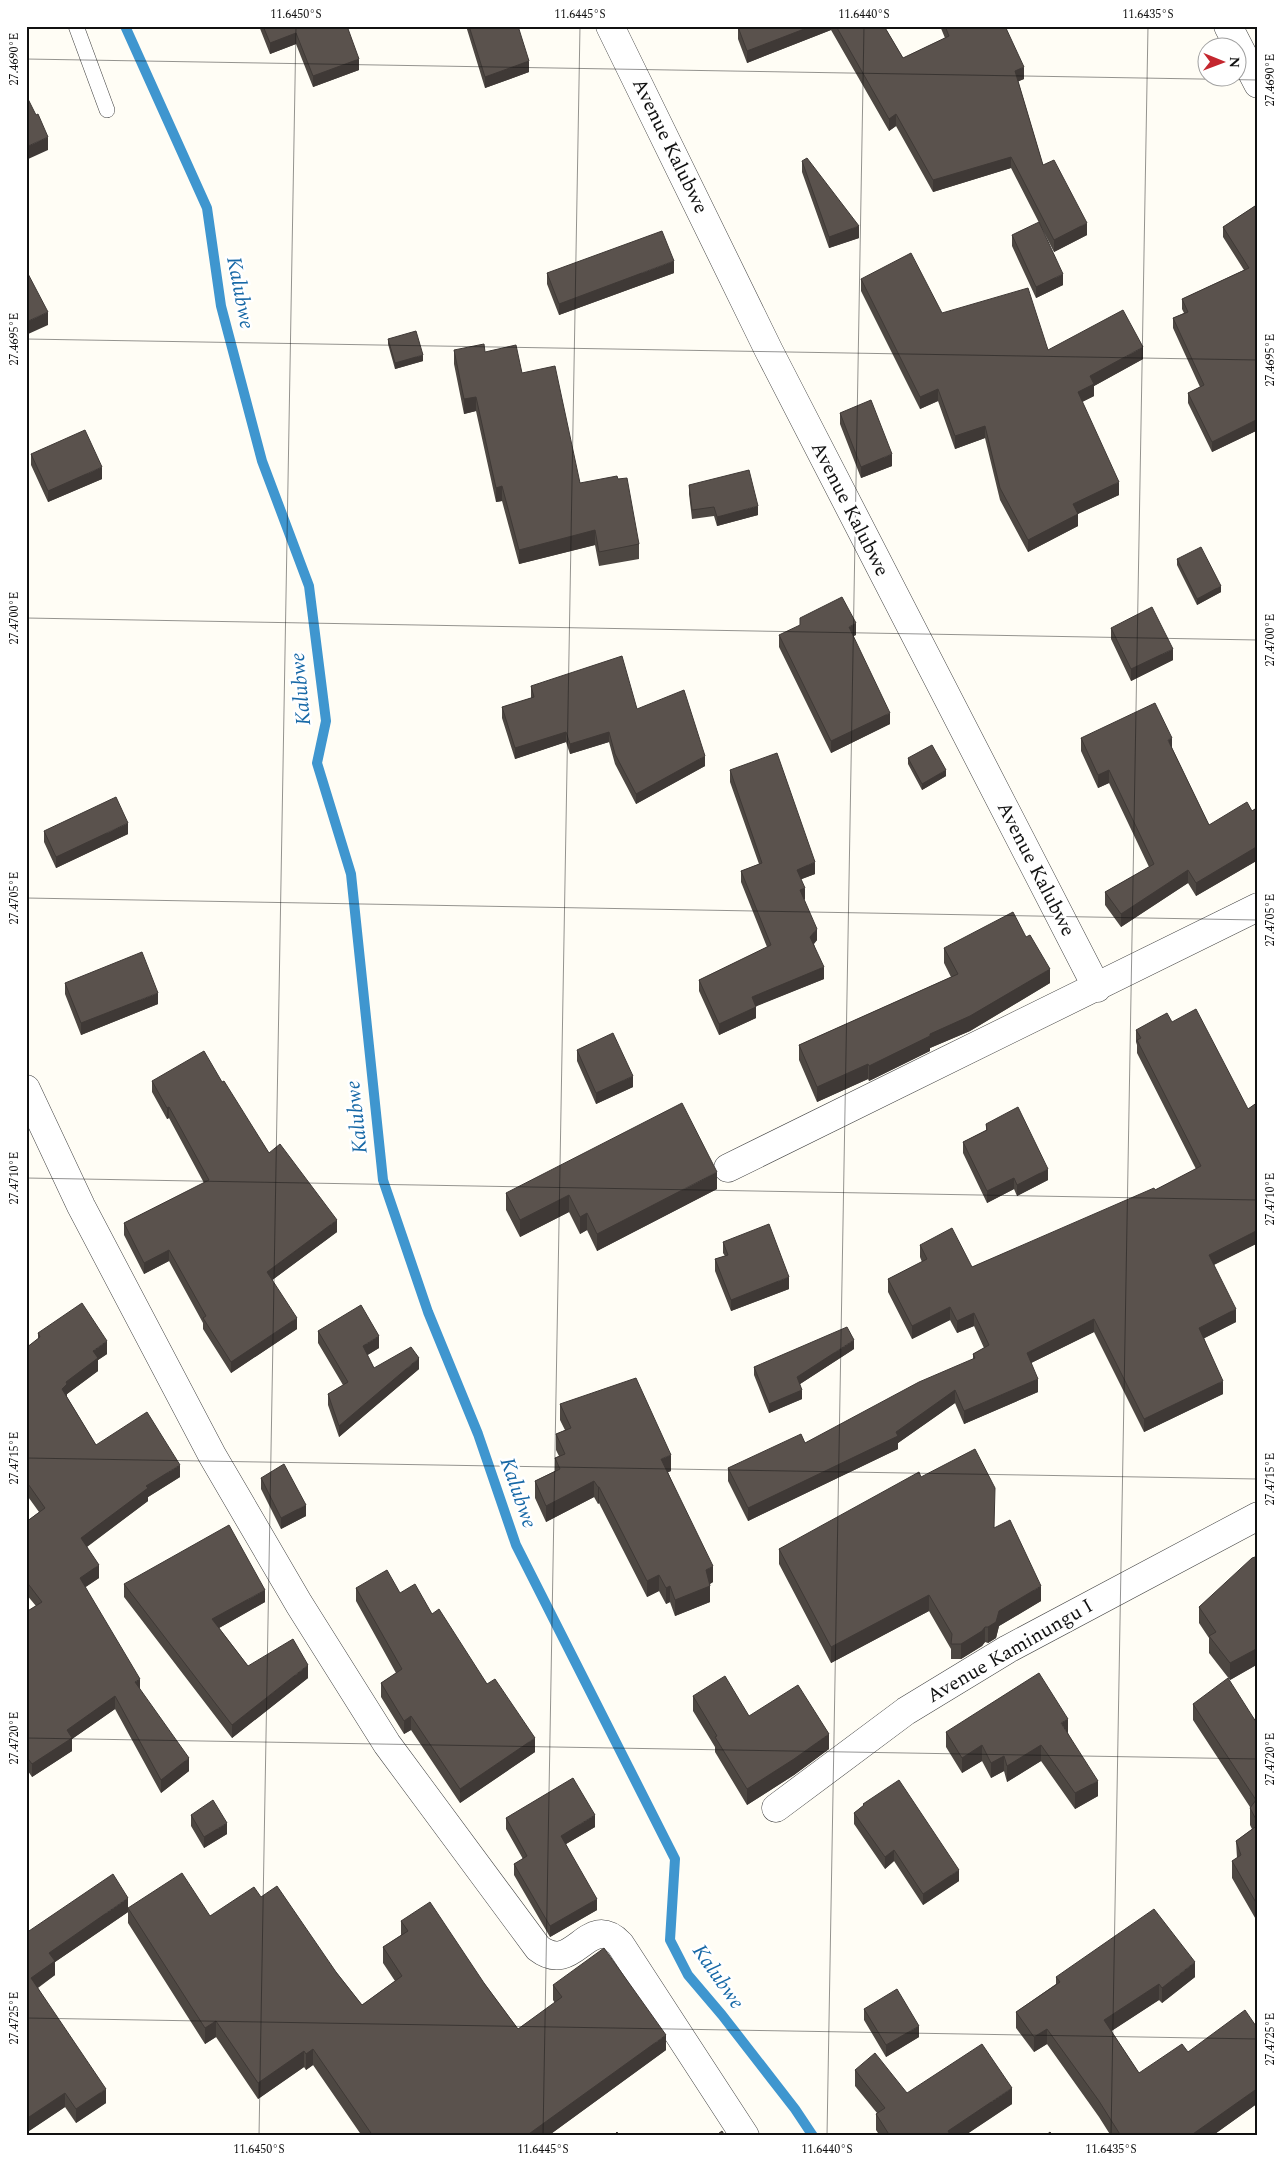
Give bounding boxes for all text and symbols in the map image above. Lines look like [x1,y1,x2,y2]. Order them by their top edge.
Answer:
text: 11.6450°S [270,5,322,24]
text: 11.6445°S [554,5,606,24]
text: 11.6440°S [838,5,890,24]
text: 11.6435°S [1122,5,1174,24]
text: 27.4690°E [5,33,24,85]
north arrow [1196,38,1246,88]
text: 27.4690°E [1261,54,1280,106]
text: N [1224,56,1245,68]
street label: Avenue Kalubwe [624,73,716,219]
water label: Kalubwe [217,254,263,332]
text: 27.4695°E [5,313,24,365]
text: 27.4695°E [1261,334,1280,386]
street label: Avenue Kalubwe [803,436,897,582]
text: 27.4700°E [5,592,24,644]
text: 27.4700°E [1261,614,1280,666]
water label: Kalubwe [282,651,320,727]
street label: Avenue Kalubwe [989,796,1083,942]
text: 27.4705°E [5,872,24,924]
text: 27.4705°E [1261,894,1280,946]
water label: Kalubwe [337,1079,377,1155]
text: 27.4710°E [5,1152,24,1204]
text: 27.4710°E [1261,1173,1280,1225]
text: 27.4715°E [5,1432,24,1484]
water label: Kalubwe [491,1453,545,1533]
text: 27.4715°E [1261,1453,1280,1505]
street label: Avenue Kaminungu I [921,1591,1099,1711]
text: 27.4720°E [5,1712,24,1764]
text: 27.4720°E [1261,1733,1280,1785]
water label: Kalubwe [684,1938,752,2016]
text: 27.4725°E [5,1992,24,2044]
text: 27.4725°E [1261,2013,1280,2065]
text: 11.6450°S [233,2140,285,2159]
text: 11.6445°S [517,2140,569,2159]
text: 11.6440°S [801,2140,853,2159]
text: 11.6435°S [1085,2140,1137,2159]

